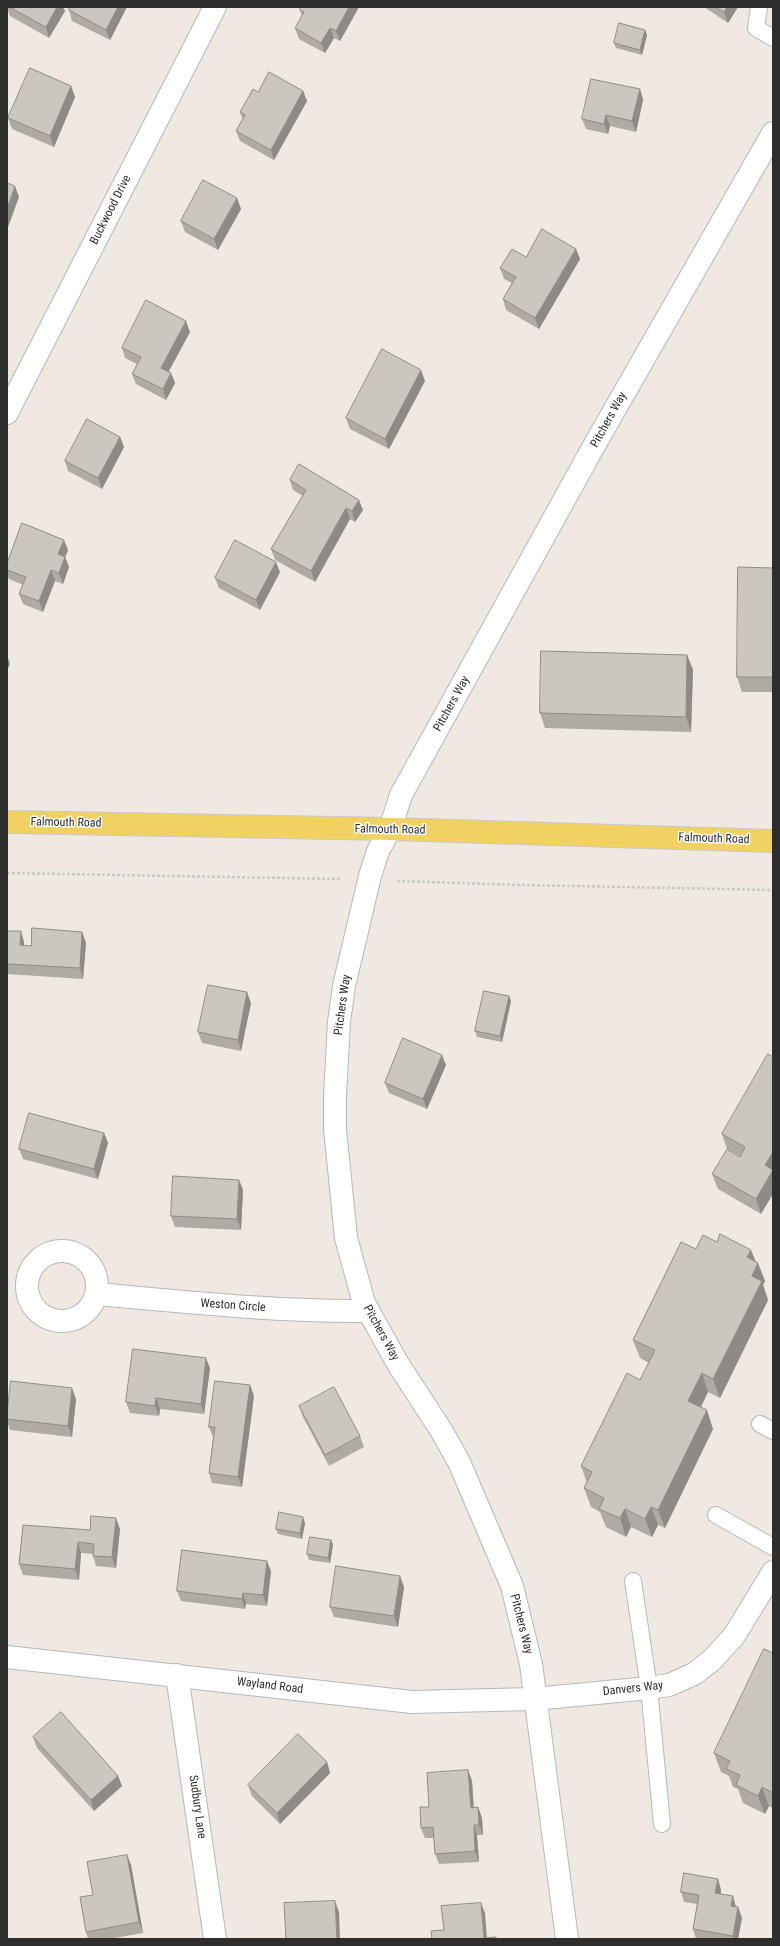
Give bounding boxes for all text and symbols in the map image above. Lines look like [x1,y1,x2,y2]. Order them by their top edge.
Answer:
street label: Buckwood Drive [87,173,135,247]
street label: Pitchers Way [588,390,630,450]
street label: Pitchers Way [431,674,473,734]
street label: Falmouth Road [30,815,102,831]
street label: Falmouth Road [354,822,426,838]
street label: Falmouth Road [678,831,750,847]
street label: Pitchers Way [332,974,354,1036]
street label: Weston Circle [200,1297,266,1315]
street label: Pitchers Way [360,1303,402,1363]
street label: Pitchers Way [507,1592,535,1656]
street label: Wayland Road [236,1675,304,1697]
street label: Danvers Way [602,1679,664,1699]
street label: Sudbury Lane [185,1774,209,1840]

